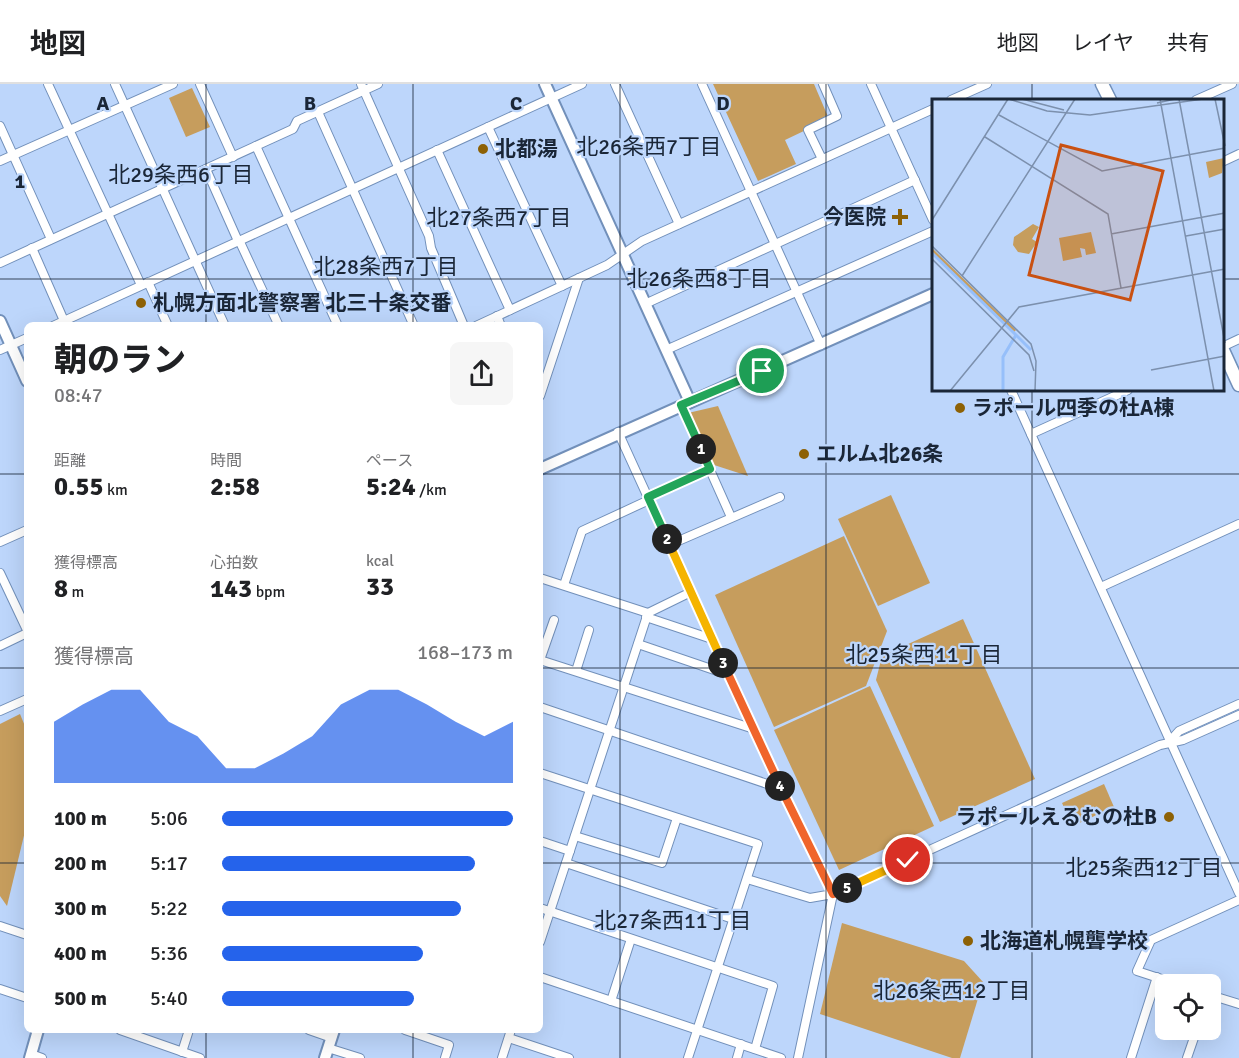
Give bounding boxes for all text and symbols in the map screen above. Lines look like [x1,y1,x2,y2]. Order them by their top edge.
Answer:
text: 地図 [30,27,86,61]
text: 地図 [997,30,1039,56]
text: レイヤ [1072,30,1134,56]
text: 共有 [1167,30,1209,56]
text: A [97,91,110,116]
text: B [304,91,316,116]
text: C [510,91,522,116]
text: D [716,91,730,116]
inset map [932,99,1224,392]
district label: 北26条西7丁目 [576,133,722,160]
place label: 北都湯 [495,136,558,162]
marker: 北都湯 [476,142,490,156]
district label: 北29条西6丁目 [108,161,254,188]
text: 1 [15,169,26,194]
district label: 北27条西7丁目 [426,204,572,231]
place label: 今医院 [823,204,886,230]
marker: 今医院 [891,208,909,226]
district label: 北28条西7丁目 [313,253,459,280]
district label: 北26条西8丁目 [626,265,772,292]
place label: 札幌方面北警察署 北三十条交番 [153,290,452,316]
marker: 札幌方面北警察署 北三十条交番 [134,296,148,310]
text: 朝のラン [54,340,186,381]
button: share [450,342,513,405]
pin [736,345,787,396]
icon: arrive [745,354,778,387]
text: 08:47 [54,383,103,408]
place label: ラポール四季の杜A棟 [972,395,1174,421]
marker: ラポール四季の杜A棟 [953,401,967,415]
pin: 1 [686,434,716,464]
text: 1 [697,439,705,459]
place label: エルム北26条 [816,441,943,467]
marker: エルム北26条 [797,447,811,461]
text: 距離 [54,451,86,471]
text: 時間 [210,451,242,471]
text: ペース [366,451,413,471]
text: 0.55 [54,471,104,503]
text: 2:58 [210,471,260,503]
text: 5:24 [366,471,416,503]
text: km [104,480,128,500]
text: /km [416,480,447,500]
pin: 2 [652,524,682,554]
text: 2 [663,529,671,549]
text: kcal [366,551,394,571]
text: 獲得標高 [54,553,118,573]
text: 心拍数 [210,553,258,573]
text: 33 [366,571,394,603]
text: 8 [54,573,68,605]
text: 143 [210,573,252,605]
text: m [68,582,84,602]
text: bpm [252,582,285,602]
text: 168–173 m [417,640,513,665]
district label: 北25条西11丁目 [845,641,1003,668]
text: 獲得標高 [54,644,134,669]
pin: 3 [708,648,738,678]
text: 3 [719,653,727,673]
pin: 4 [765,771,795,801]
text: 4 [776,776,784,796]
place label: ラポールえるむの杜B [956,804,1157,830]
text: 100 m [54,806,107,831]
text: 5:06 [150,806,188,831]
marker: ラポールえるむの杜B [1162,810,1176,824]
pin [882,834,933,885]
icon: check [891,843,924,876]
text: 200 m [54,851,107,876]
text: 5:17 [150,851,188,876]
district label: 北25条西12丁目 [1065,854,1223,881]
pin: 5 [832,873,862,903]
text: 5 [843,878,851,898]
text: 300 m [54,896,107,921]
text: 5:22 [150,896,188,921]
district label: 北27条西11丁目 [594,907,752,934]
place label: 北海道札幌聾学校 [980,928,1148,954]
marker: 北海道札幌聾学校 [961,934,975,948]
text: 400 m [54,941,107,966]
text: 5:36 [150,941,188,966]
map controls [1155,974,1221,1040]
button: locate [1155,974,1221,1040]
district label: 北26条西12丁目 [873,977,1031,1004]
text: 500 m [54,986,107,1011]
text: 5:40 [150,986,188,1011]

